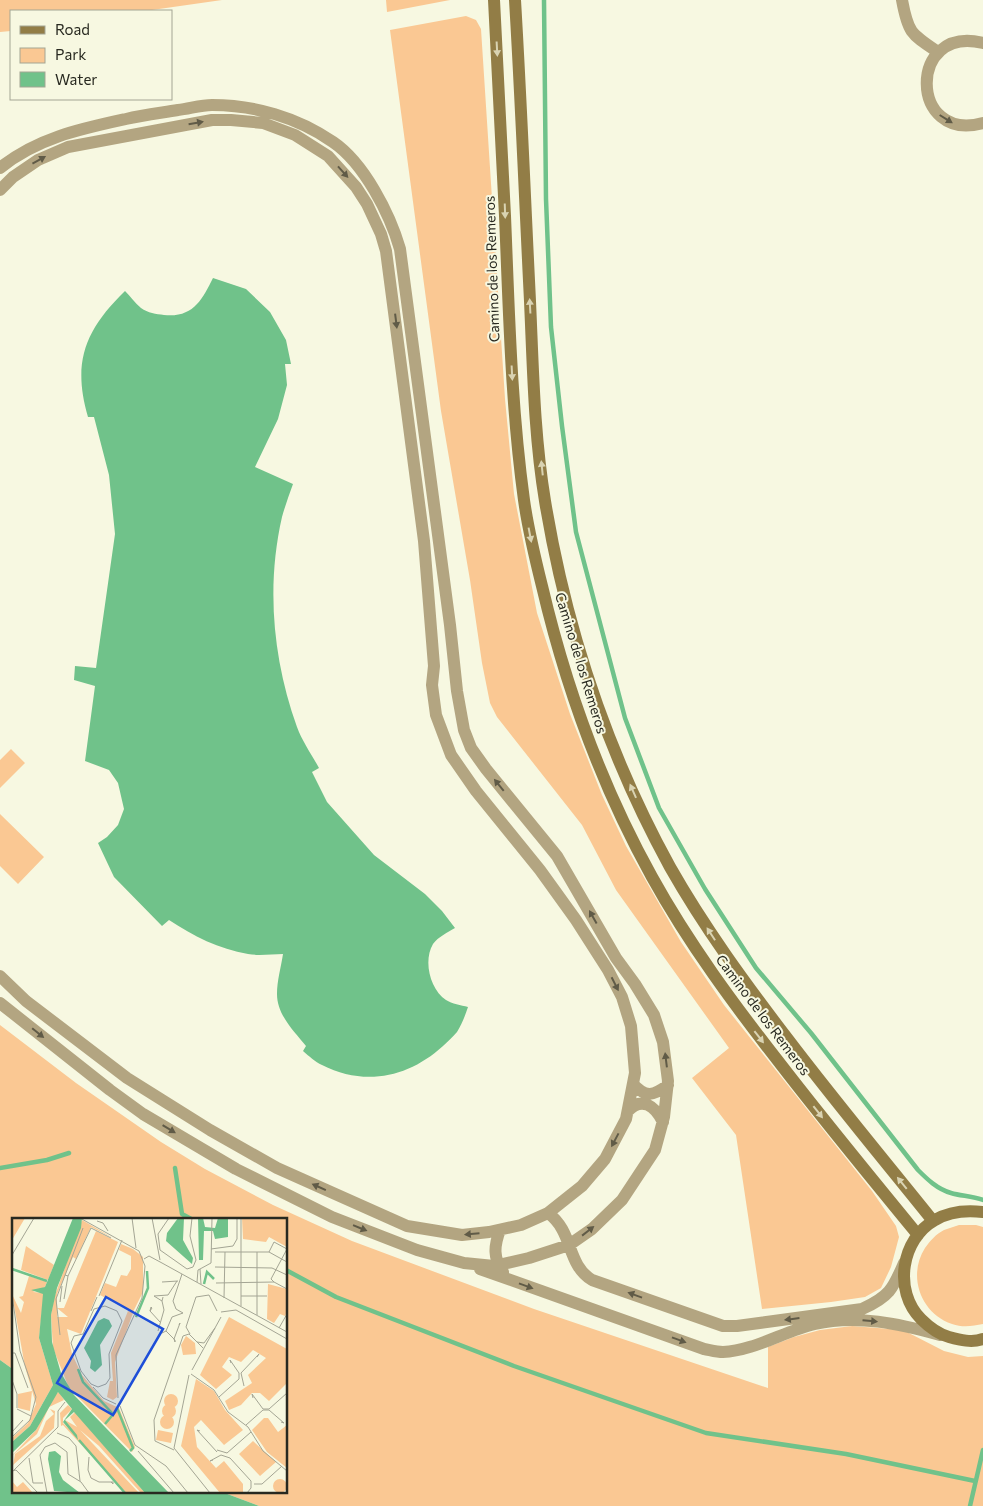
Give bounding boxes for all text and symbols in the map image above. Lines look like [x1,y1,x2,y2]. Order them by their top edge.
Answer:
legend [10,10,172,100]
text: Road [55,20,90,38]
one-way arrow [493,41,501,57]
text: Park [55,45,86,63]
text: Water [55,70,97,88]
one-way arrow [939,114,953,123]
one-way arrow [188,119,203,127]
one-way arrow [32,156,45,165]
one-way arrow [337,165,348,178]
street label: Camino de los Remeros [480,195,503,343]
one-way arrow [501,203,509,219]
one-way arrow [525,298,533,314]
one-way arrow [392,314,400,330]
one-way arrow [509,366,517,382]
one-way arrow [537,460,545,476]
one-way arrow [527,527,535,543]
street label: Camino de los Remeros [552,590,611,735]
one-way arrow [494,778,505,791]
one-way arrow [628,784,636,798]
one-way arrow [589,910,597,924]
one-way arrow [706,927,716,940]
street label: Camino de los Remeros [712,951,814,1078]
one-way arrow [611,977,619,991]
one-way arrow [31,1028,44,1039]
one-way arrow [753,1030,764,1043]
one-way arrow [662,1052,670,1068]
one-way arrow [812,1105,823,1118]
one-way arrow [162,1125,175,1134]
one-way arrow [611,1133,619,1147]
one-way arrow [897,1177,908,1190]
one-way arrow [312,1182,326,1190]
inset map [12,1218,288,1494]
one-way arrow [352,1225,367,1232]
one-way arrow [581,1226,595,1236]
one-way arrow [464,1230,480,1238]
one-way arrow [519,1282,534,1290]
one-way arrow [627,1291,642,1299]
one-way arrow [783,1315,799,1323]
one-way arrow [862,1318,878,1326]
one-way arrow [672,1336,687,1344]

